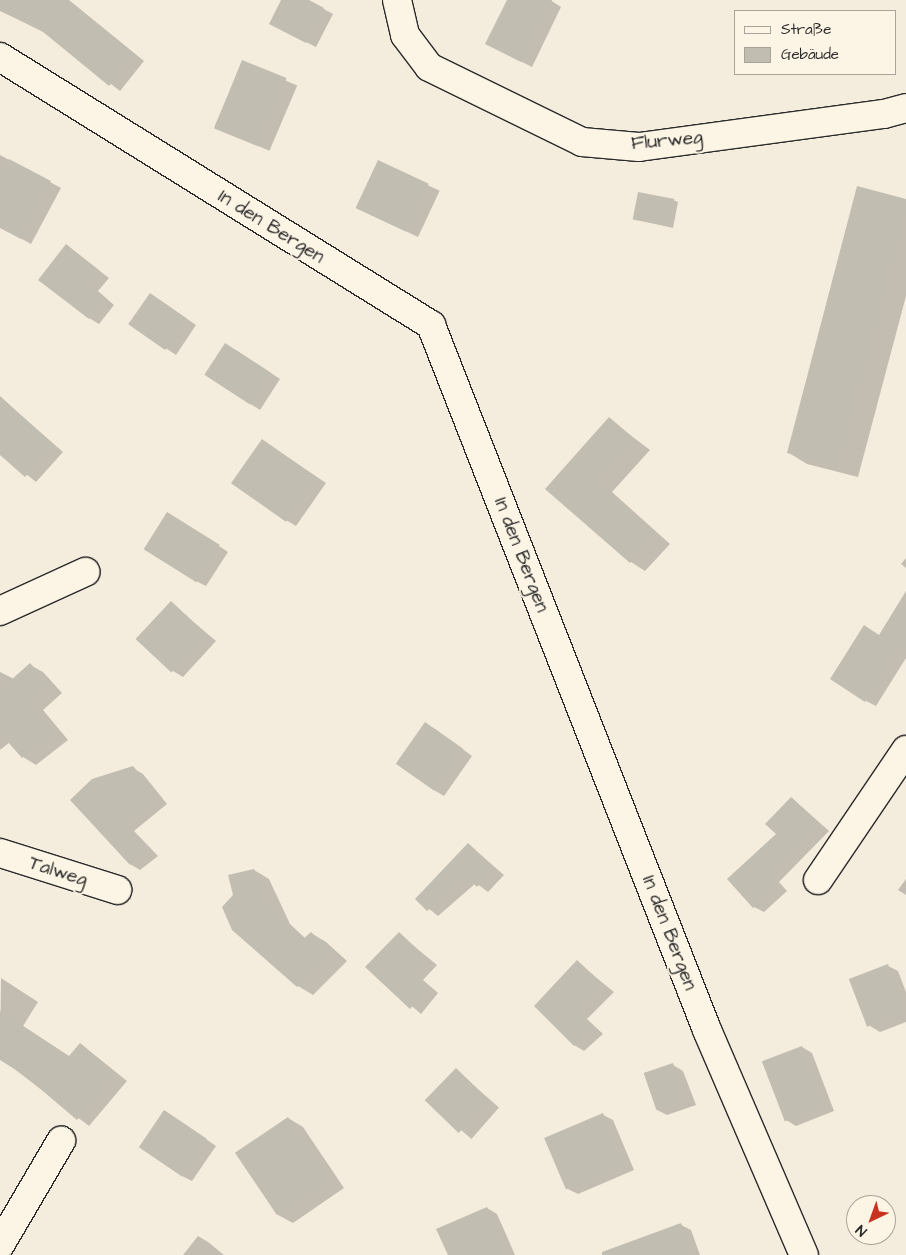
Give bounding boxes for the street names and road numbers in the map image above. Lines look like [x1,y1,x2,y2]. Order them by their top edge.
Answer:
street label: Flurweg [630,127,704,155]
street label: In den Bergen [214,185,328,269]
street label: In den Bergen [489,494,553,616]
street label: Talweg [26,852,90,892]
street label: In den Bergen [637,872,701,994]

